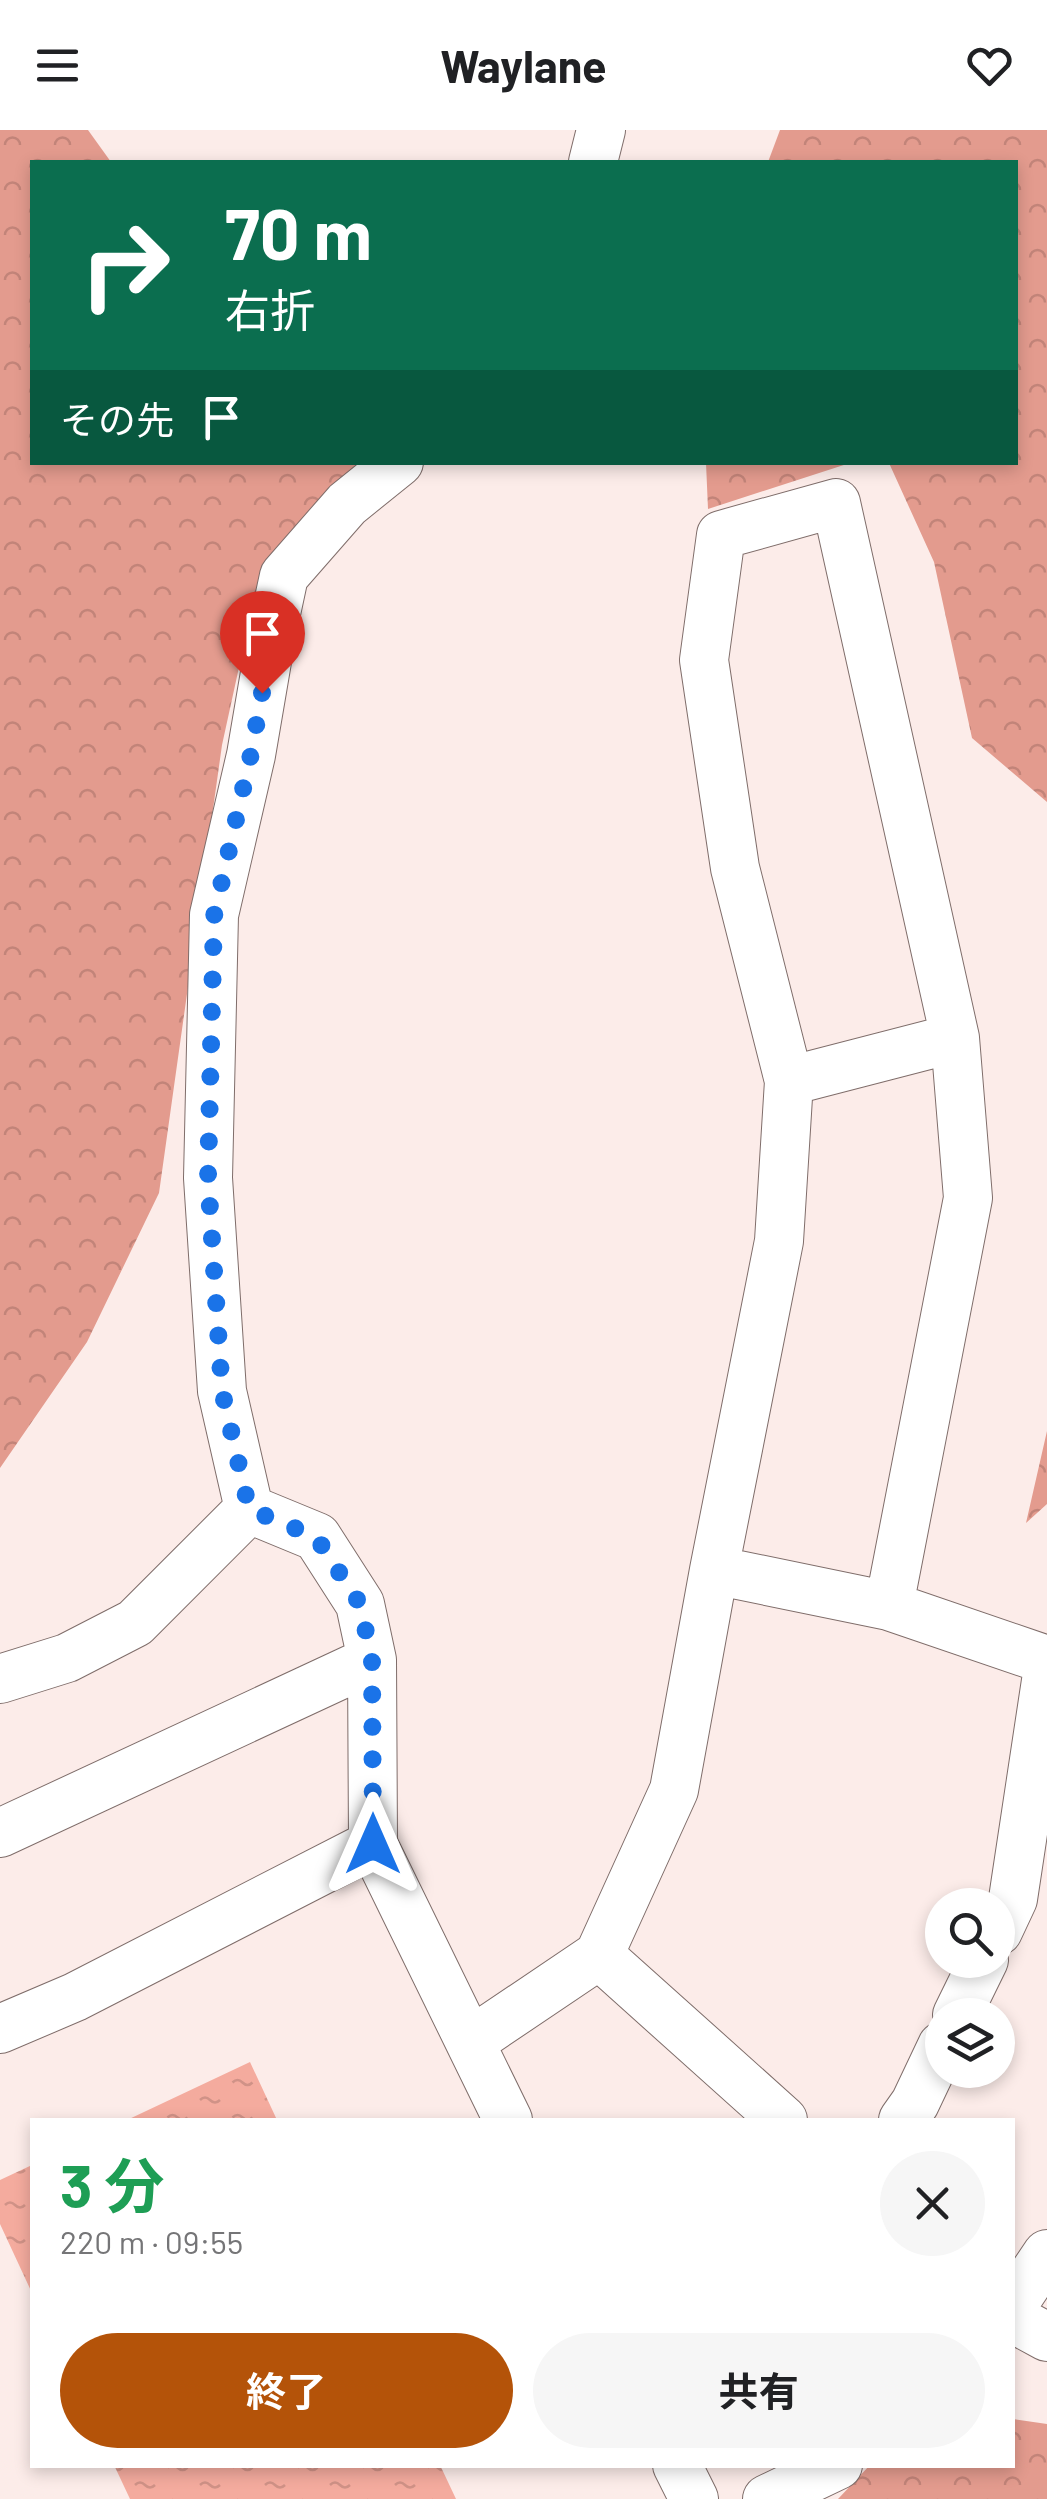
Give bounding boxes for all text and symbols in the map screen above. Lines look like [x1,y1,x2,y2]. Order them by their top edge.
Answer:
icon: menu [30,38,85,93]
text: Waylane [440,38,607,92]
icon: heart [962,38,1017,93]
text: 70 m [225,190,372,274]
icon: right [60,200,190,330]
text: 右折 [225,282,315,336]
icon: arrive [194,390,249,445]
text: その先 [60,396,174,442]
pin [220,591,305,694]
icon: arrive [235,606,290,661]
position arrow [321,1792,425,1896]
map controls [925,1888,1015,2088]
button: search [925,1888,1015,1978]
button: layers [925,1998,1015,2088]
text: 3 分 [60,2148,164,2220]
button: close [880,2151,985,2256]
text: 220 m · 09:55 [60,2222,243,2260]
button: 終了 [60,2333,513,2448]
button: 共有 [533,2333,985,2448]

